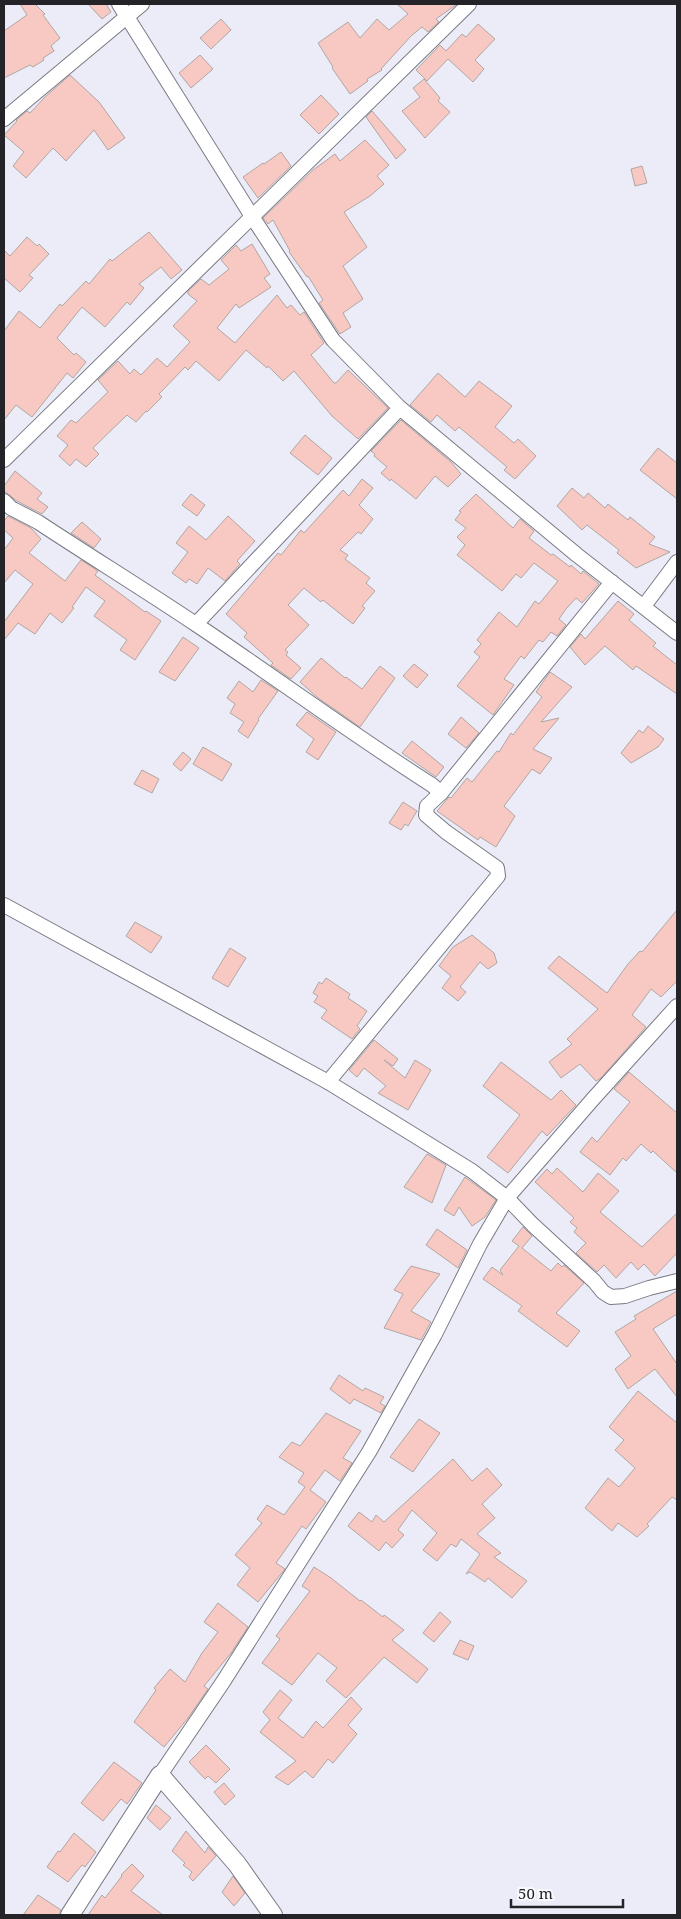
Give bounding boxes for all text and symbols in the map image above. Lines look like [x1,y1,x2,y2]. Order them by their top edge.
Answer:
scale bar [511,1876,624,1908]
text: 50 m [518,1883,553,1903]

